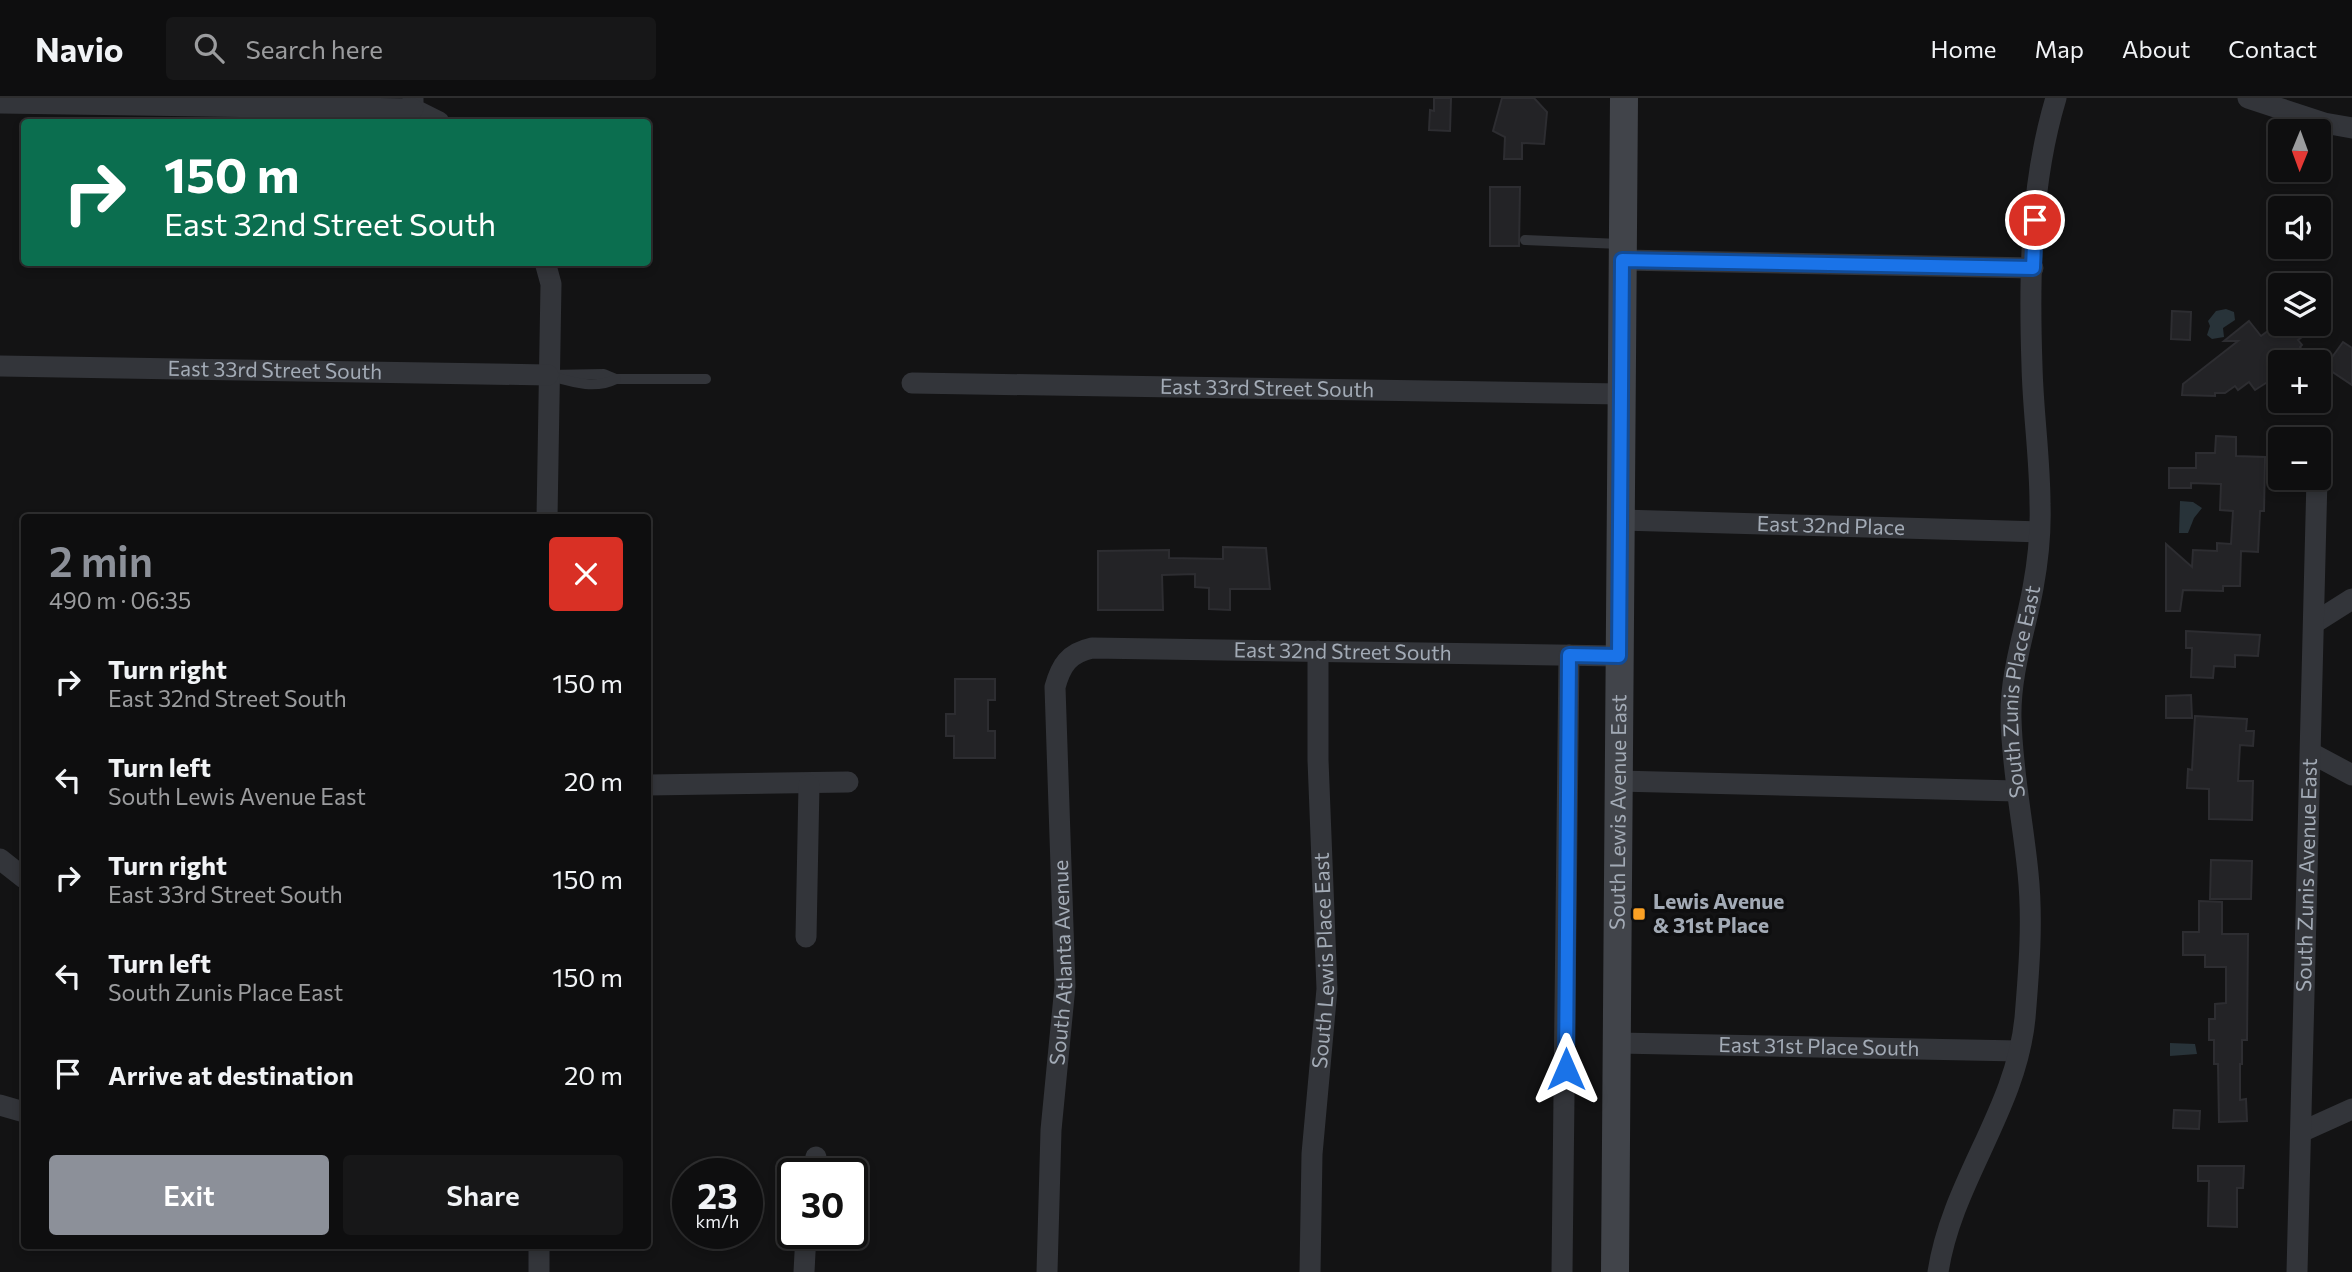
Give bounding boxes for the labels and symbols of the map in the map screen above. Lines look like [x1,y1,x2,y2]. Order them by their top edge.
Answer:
north arrow [2268,119,2331,182]
pin [2005,190,2065,250]
street label: East 33rd Street South [168,355,382,383]
street label: East 33rd Street South [1160,373,1374,401]
street label: East 32nd Place [1756,510,1905,539]
street label: South Zunis Place East [1997,583,2044,800]
street label: East 32nd Street South [1233,636,1452,664]
street label: South Lewis Avenue East [1604,694,1630,930]
street label: South Zunis Avenue East [2290,758,2321,992]
street label: South Lewis Place East [1306,852,1338,1070]
street label: South Atlanta Avenue [1043,860,1076,1066]
place label: Lewis Avenue & 31st Place [1653,888,1784,937]
marker: Lewis Avenue & 31st Place [1631,906,1647,922]
street label: East 31st Place South [1718,1031,1920,1060]
position arrow [1529,1032,1603,1106]
speed limit sign: 30 [777,1158,868,1249]

